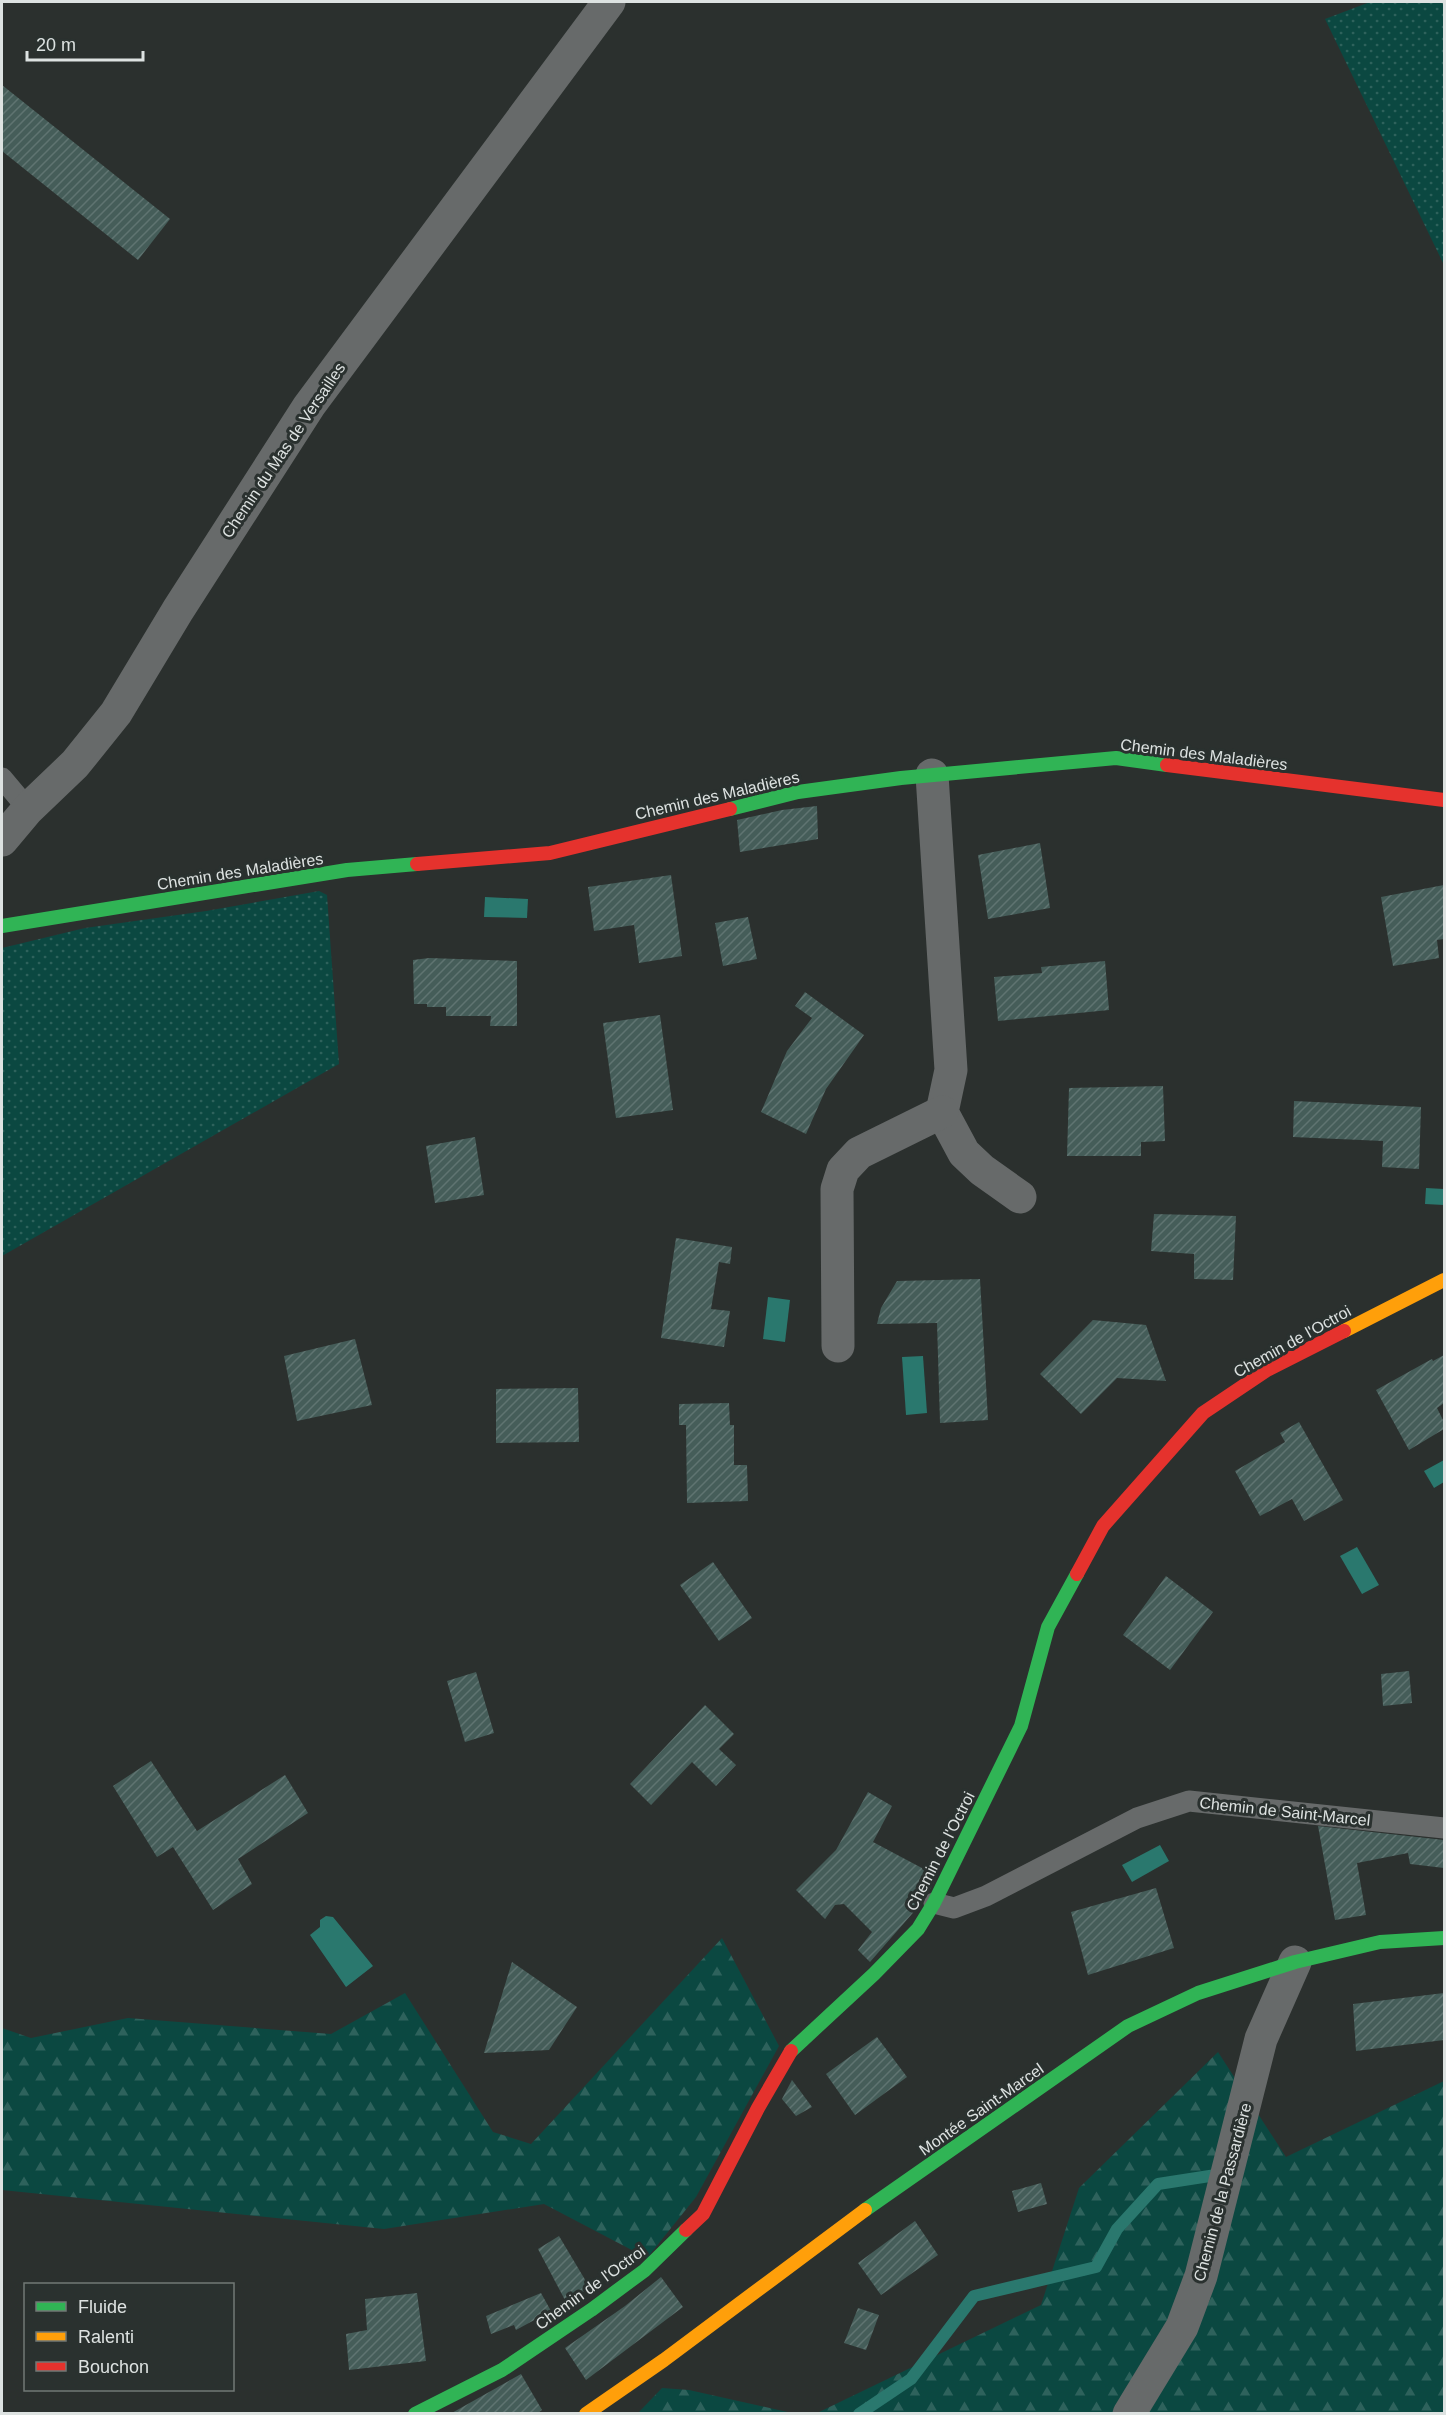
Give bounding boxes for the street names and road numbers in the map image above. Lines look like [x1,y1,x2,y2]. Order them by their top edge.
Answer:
street label: Chemin du Mas de Versailles [218,360,348,541]
street label: Chemin des Maladières [1119,736,1288,773]
street label: Chemin des Maladières [633,768,801,823]
street label: Chemin des Maladières [156,850,324,893]
street label: Chemin de l'Octroi [1231,1302,1354,1381]
street label: Chemin de l'Octroi [903,1789,978,1913]
street label: Chemin de Saint-Marcel [1199,1794,1371,1829]
street label: Montée Saint-Marcel [916,2060,1047,2159]
street label: Chemin de la Passardière [1190,2101,1255,2283]
street label: Chemin de l'Octroi [532,2242,648,2333]

